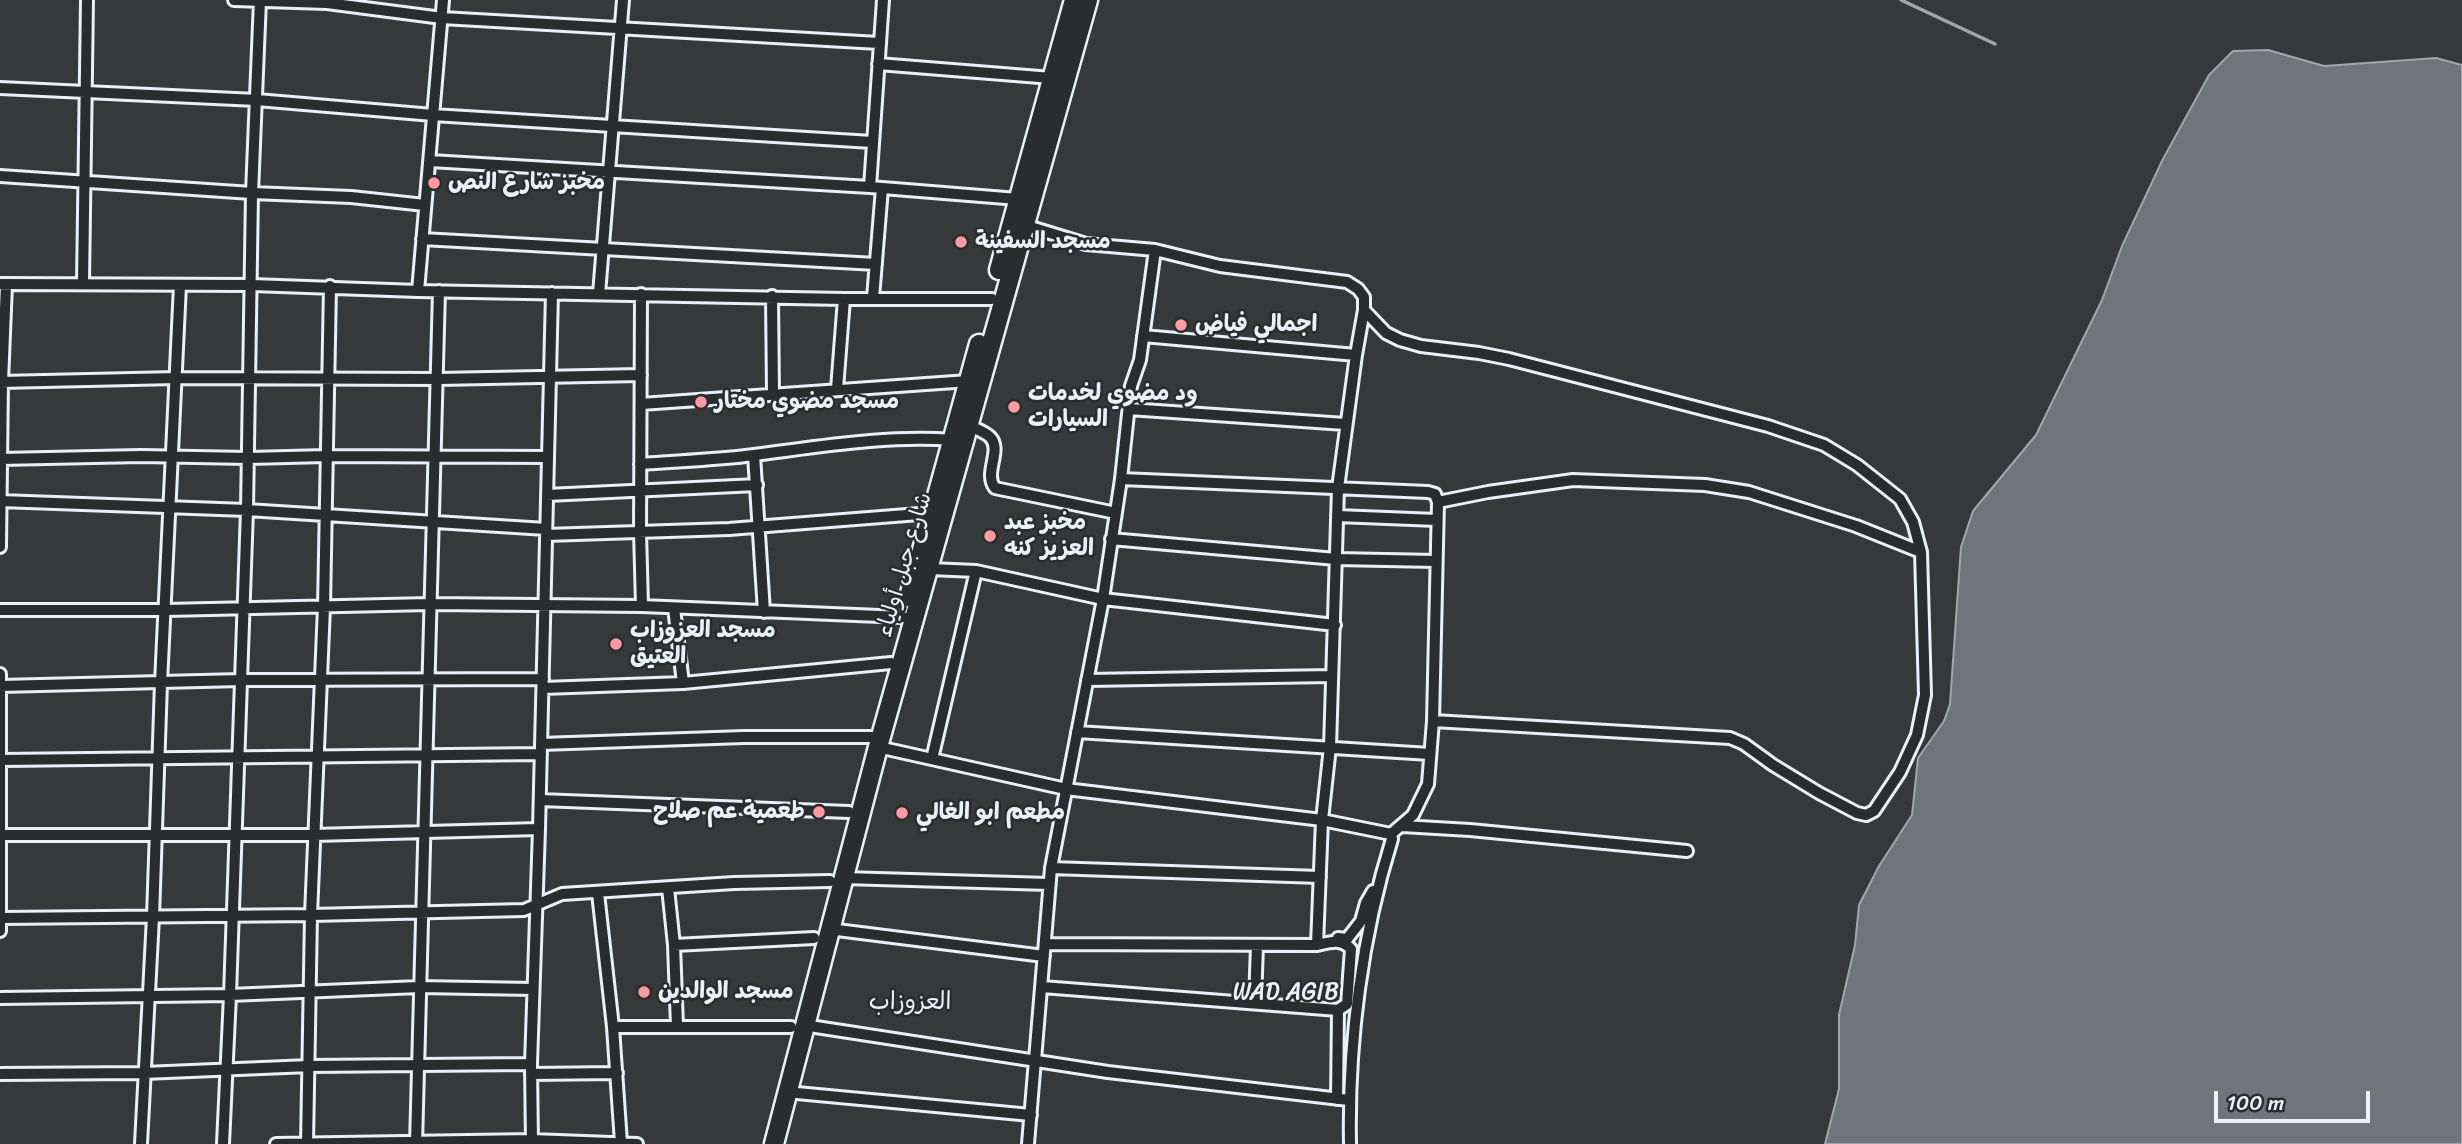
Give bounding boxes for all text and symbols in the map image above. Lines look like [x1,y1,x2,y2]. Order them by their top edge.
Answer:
place label: مخبز شارع النص [448,169,605,197]
marker: مخبز شارع النص [426,175,442,191]
place label: مسجد السفينة [975,228,1111,256]
marker: مسجد السفينة [953,234,969,250]
place label: اجمالي فياض [1195,311,1317,339]
marker: اجمالي فياض [1173,317,1189,333]
place label: ود مضوي لخدمات السيارات [1028,380,1198,434]
place label: مسجد مضوي مختار [715,388,899,416]
marker: مسجد مضوي مختار [693,394,709,410]
marker: ود مضوي لخدمات السيارات [1006,399,1022,415]
street label: شارع جبل أولياء [871,490,939,640]
place label: مخبز عبد العزيز كنه [1004,509,1094,563]
marker: مخبز عبد العزيز كنه [982,528,998,544]
place label: مسجد العزوزاب العتيق [630,617,775,671]
marker: مسجد العزوزاب العتيق [608,636,624,652]
place label: طعمية عم صلاح [653,798,805,826]
place label: مطعم ابو الغالي [916,799,1065,827]
marker: طعمية عم صلاح [811,804,827,820]
marker: مطعم ابو الغالي [894,805,910,821]
place label: مسجد الوالدين [658,978,794,1006]
district label: WAD AGIB [1226,979,1346,1007]
marker: مسجد الوالدين [636,984,652,1000]
district label: العزوزاب [869,989,951,1017]
scale bar [2217,1078,2373,1122]
text: 100 m [2227,1084,2284,1122]

